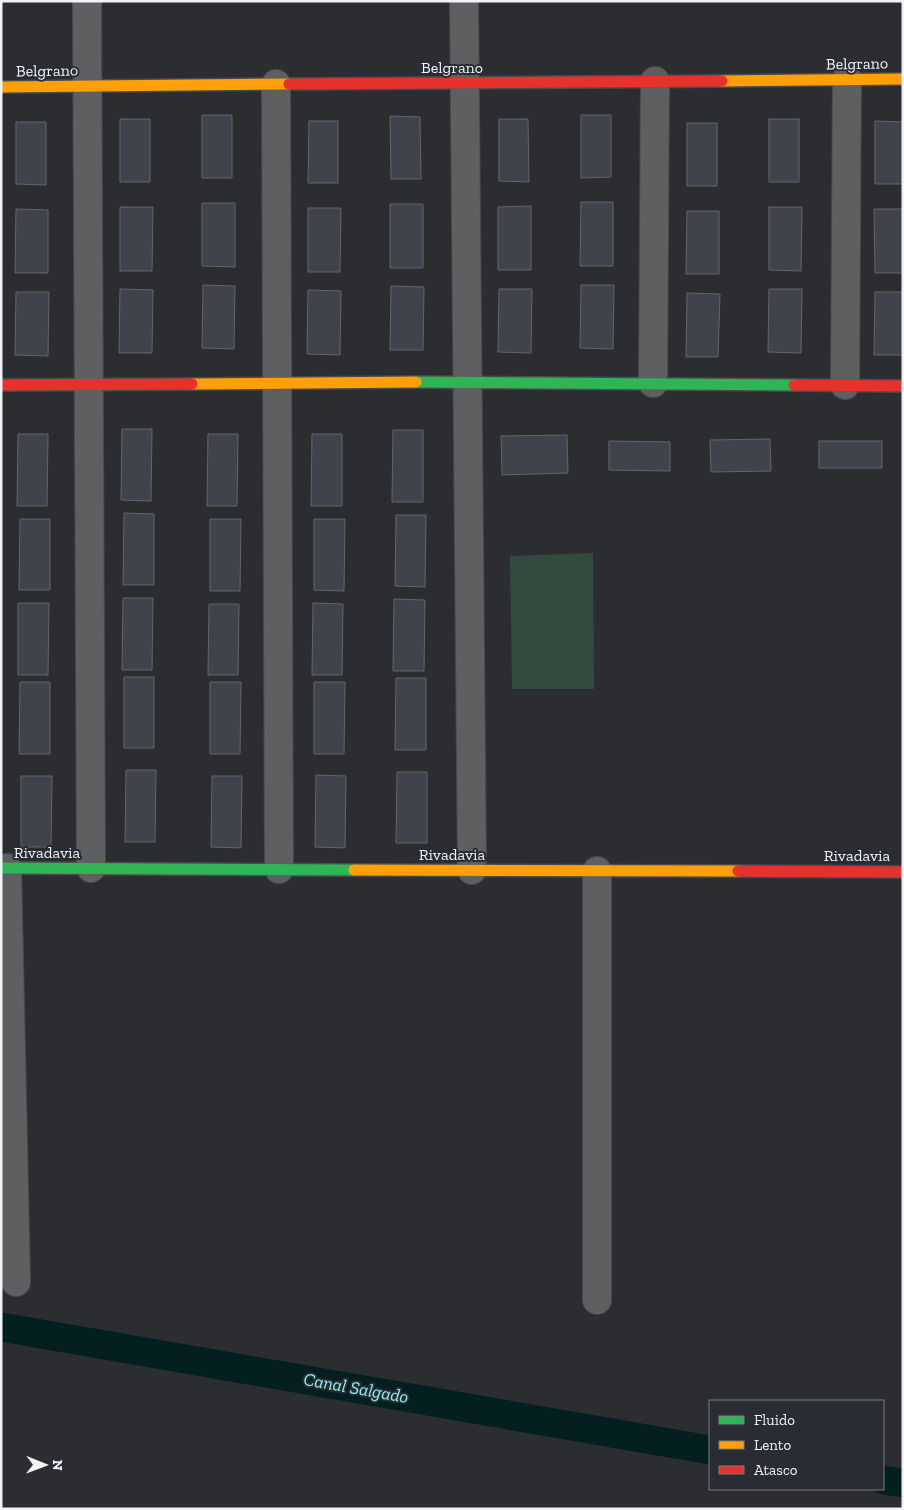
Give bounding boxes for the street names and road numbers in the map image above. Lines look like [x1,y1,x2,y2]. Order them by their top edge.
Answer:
street label: Belgrano [826,53,888,74]
street label: Belgrano [421,58,483,77]
street label: Belgrano [16,60,78,81]
street label: Rivadavia [14,843,81,862]
street label: Rivadavia [419,845,486,864]
street label: Rivadavia [824,846,891,865]

